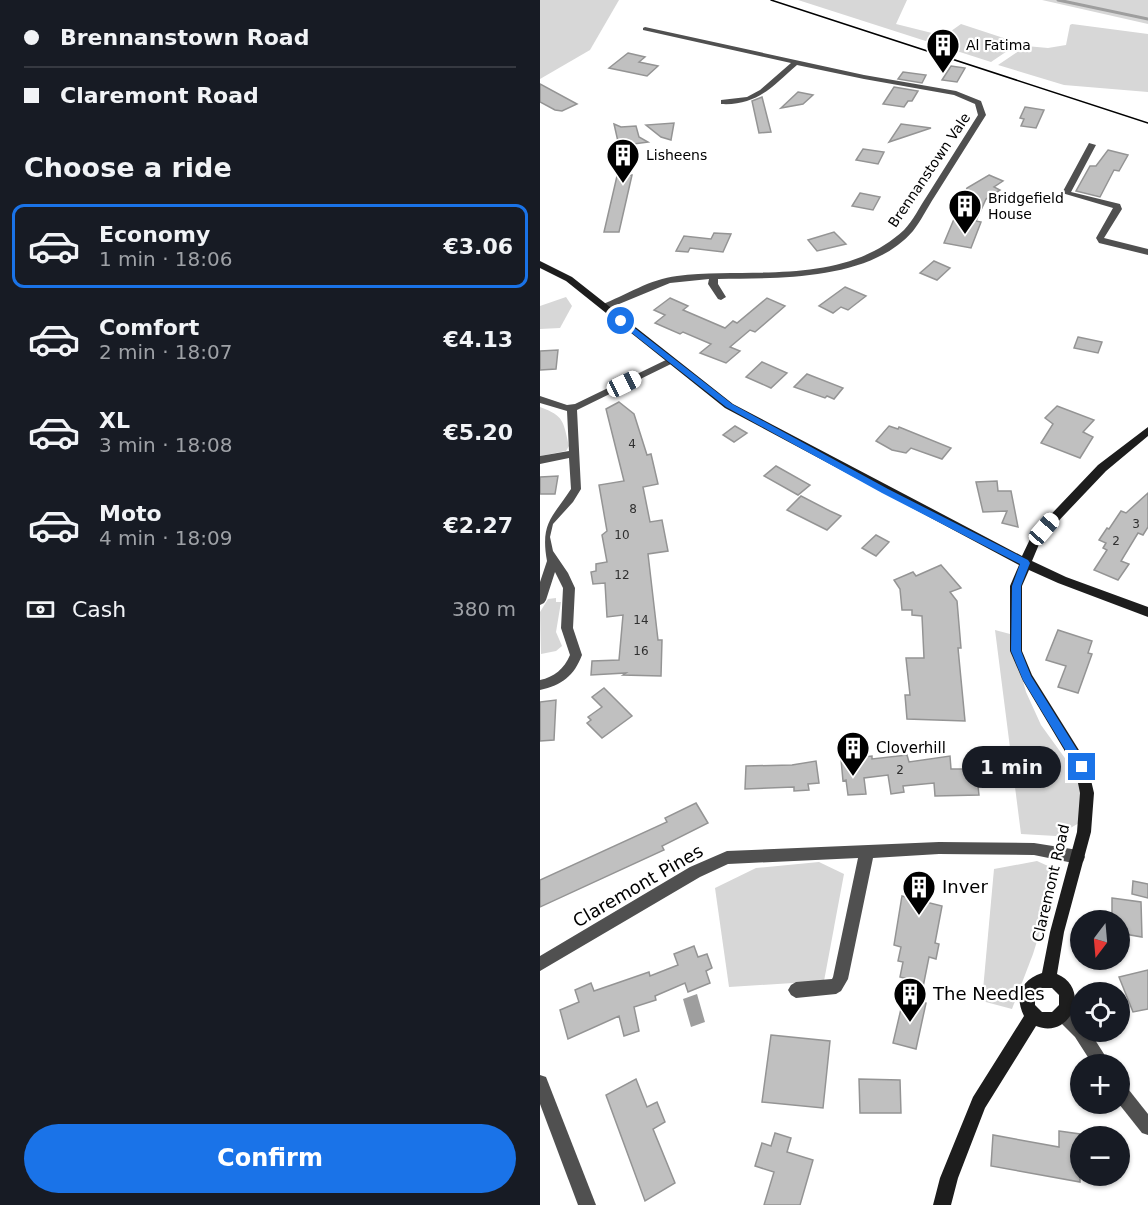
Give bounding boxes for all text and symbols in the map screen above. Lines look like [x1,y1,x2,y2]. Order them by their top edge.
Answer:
text: Brennanstown Road [60,25,309,50]
building icon: Al Fatima [925,27,961,74]
place label: Al Fatima [966,37,1031,53]
text: Claremont Road [60,83,259,108]
street label: Brennanstown Vale [885,110,973,230]
building icon: Lisheens [605,137,641,184]
place label: Lisheens [646,147,707,163]
text: Choose a ride [24,152,232,183]
building icon: Bridgefield House [947,188,983,235]
place label: Bridgefield House [988,190,1064,222]
icon: car [27,219,81,273]
text: Economy [99,222,210,247]
text: €3.06 [443,234,513,259]
text: 1 min · 18:06 [99,247,233,271]
route start [607,307,634,334]
icon: car [27,312,81,366]
text: Comfort [99,315,199,340]
text: €4.13 [443,327,513,352]
text: 2 min · 18:07 [99,340,233,364]
car [604,368,644,400]
icon: car [27,405,81,459]
text: XL [99,408,130,433]
text: €5.20 [443,420,513,445]
text: 3 min · 18:08 [99,433,233,457]
house number: 4 [628,437,636,451]
icon: car [27,498,81,552]
text: Moto [99,501,162,526]
house number: 8 [629,502,637,516]
car [1025,510,1063,548]
text: €2.27 [443,513,513,538]
house number: 3 [1132,517,1140,531]
text: 4 min · 18:09 [99,526,233,550]
house number: 10 [614,528,630,542]
house number: 2 [1112,534,1120,548]
house number: 12 [614,568,630,582]
icon: cash [24,593,57,626]
text: Cash [72,597,126,622]
text: 380 m [452,597,516,621]
house number: 14 [633,613,649,627]
house number: 16 [633,644,649,658]
building icon: Cloverhill [835,730,871,777]
place label: Cloverhill [876,739,946,757]
callout: 1 min [962,746,1061,788]
route end [1068,753,1095,780]
text: 1 min [980,755,1043,779]
house number: 2 [896,763,904,777]
street label: Claremont Road [1029,822,1073,944]
street label: Claremont Pines [569,840,707,931]
building icon: Inver [901,869,937,916]
place label: Inver [942,876,988,897]
north arrow [1070,910,1130,970]
map controls [1070,910,1130,1186]
building icon: The Needles [892,976,928,1023]
button: locate [1070,982,1130,1042]
place label: The Needles [932,983,1045,1004]
button: + [1070,1054,1130,1114]
button: Confirm [24,1124,516,1193]
button: − [1070,1126,1130,1186]

